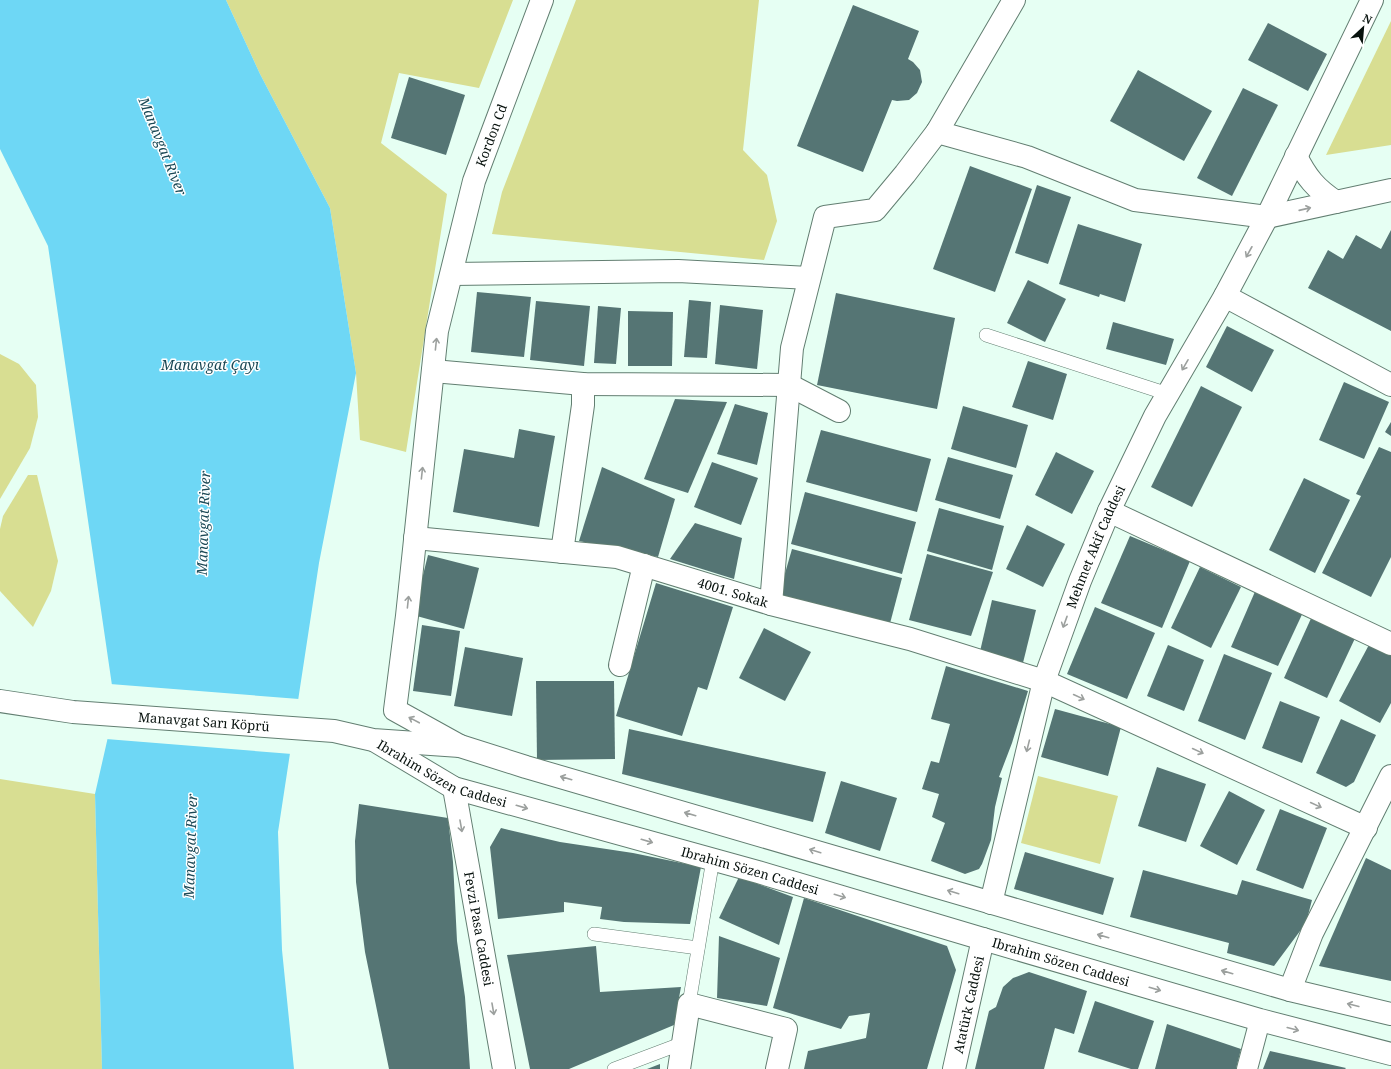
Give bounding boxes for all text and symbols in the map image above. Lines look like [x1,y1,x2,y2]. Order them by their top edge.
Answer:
north arrow [1343,8,1383,48]
text: N [1360,10,1375,27]
water label: Manavgat River [134,93,192,198]
street label: Kordon Cd [471,101,511,169]
one-way arrow [1298,204,1311,212]
one-way arrow [1244,245,1252,257]
one-way arrow [432,338,440,351]
water label: Manavgat Çayı [160,355,260,374]
one-way arrow [1180,359,1188,371]
one-way arrow [418,467,426,480]
water label: Manavgat River [192,470,214,577]
street label: Mehmet Akif Caddesi [1062,482,1129,611]
street label: 4001. Sokak [695,573,771,612]
one-way arrow [404,596,412,609]
one-way arrow [1061,615,1068,628]
one-way arrow [1073,694,1085,701]
street label: Manavgat Sarı Köprü [137,708,270,735]
one-way arrow [408,716,420,724]
street label: Ibrahim Sözen Caddesi [374,735,509,811]
one-way arrow [1024,740,1032,753]
one-way arrow [1191,748,1203,755]
one-way arrow [559,774,572,781]
water label: Manavgat River [179,793,201,900]
one-way arrow [1309,802,1321,809]
one-way arrow [515,804,528,811]
one-way arrow [684,810,697,817]
one-way arrow [457,819,465,832]
one-way arrow [641,838,654,845]
street label: Ibrahim Sözen Caddesi [679,842,821,899]
one-way arrow [809,847,822,854]
street label: Fevzi Pasa Caddesi [460,870,498,987]
one-way arrow [947,888,960,895]
one-way arrow [833,893,846,900]
one-way arrow [1096,932,1109,939]
street label: Ibrahim Sözen Caddesi [990,933,1132,990]
street label: Atatürk Caddesi [949,954,988,1055]
one-way arrow [1221,968,1234,975]
one-way arrow [1148,986,1161,993]
one-way arrow [1347,1001,1360,1009]
one-way arrow [490,1002,498,1015]
one-way arrow [1286,1025,1299,1033]

